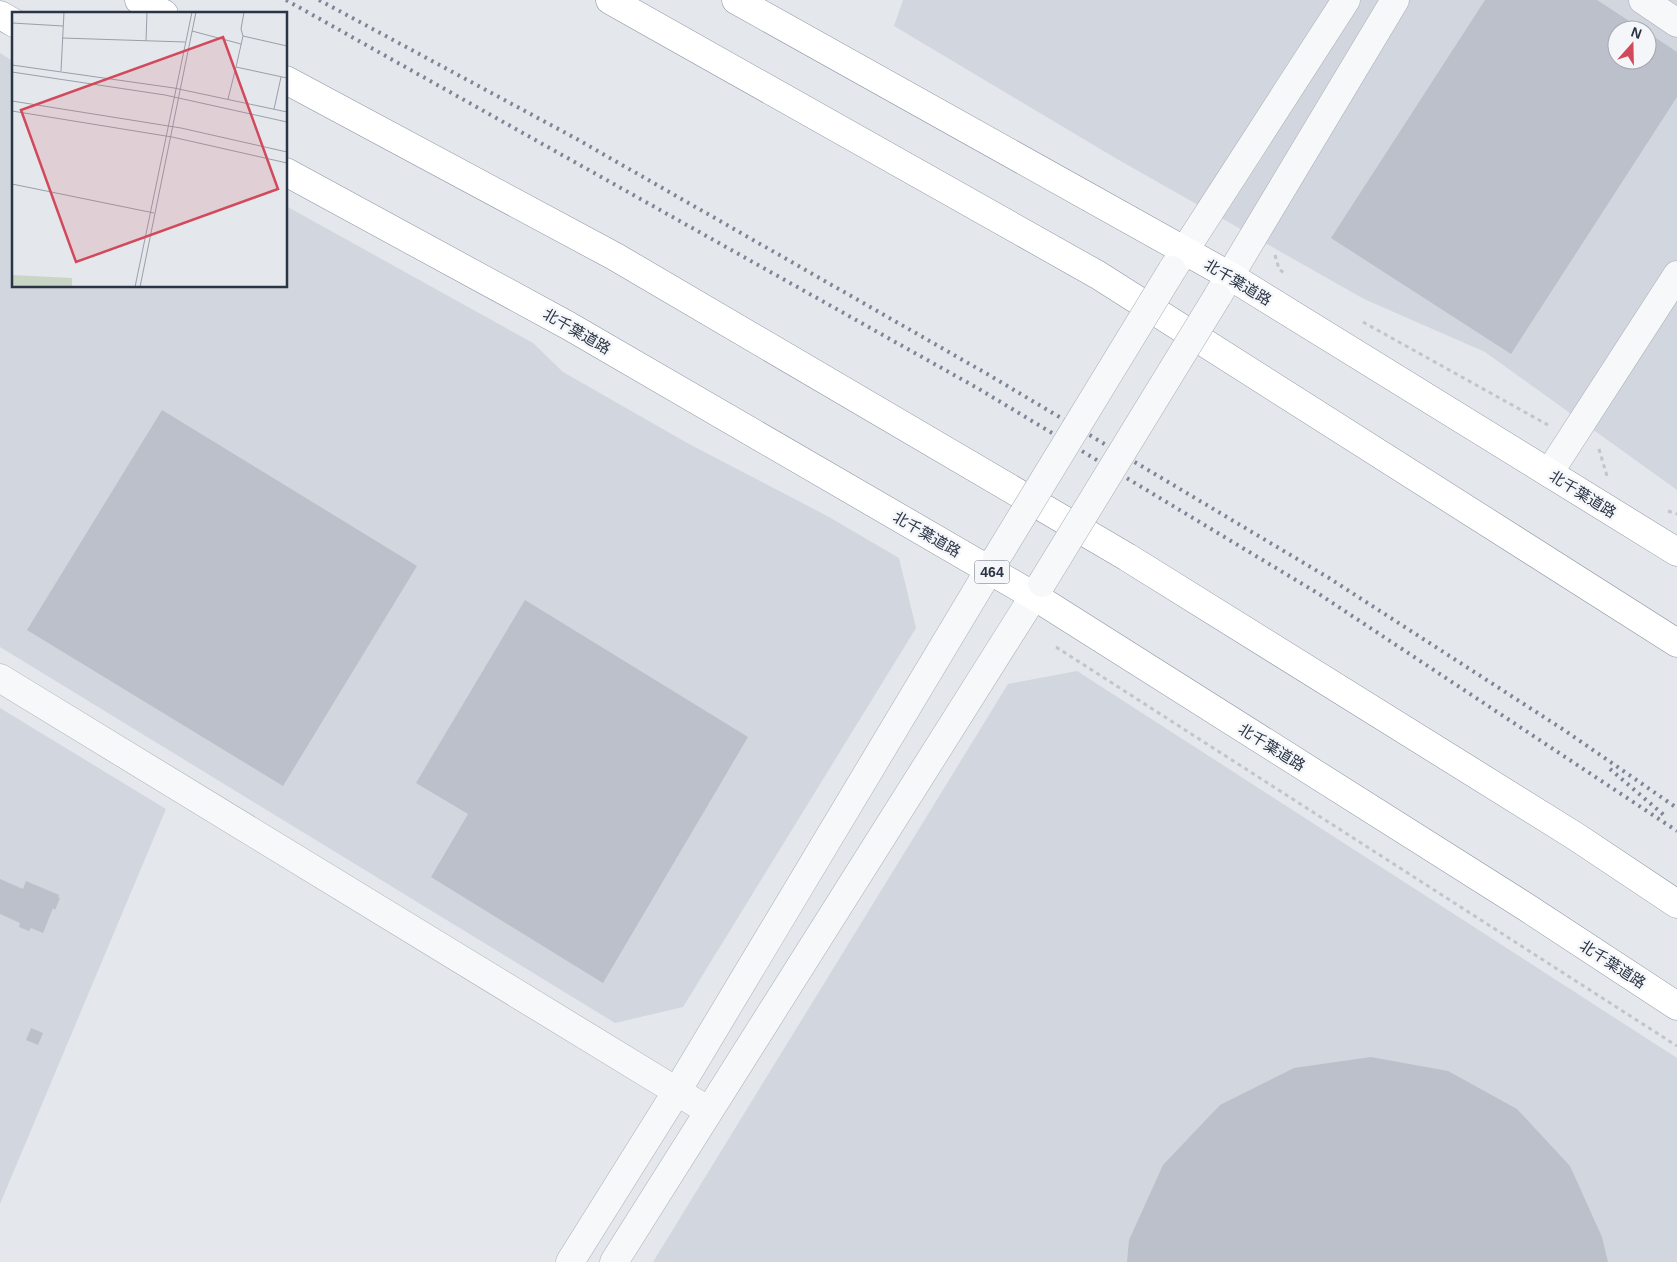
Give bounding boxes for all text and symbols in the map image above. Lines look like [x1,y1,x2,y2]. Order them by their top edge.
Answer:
inset map [12,12,288,288]
north arrow [1607,20,1657,70]
text: N [1629,24,1644,42]
street label: 北千葉道路 [1201,255,1275,309]
street label: 北千葉道路 [540,305,614,357]
street label: 北千葉道路 [1547,467,1619,521]
street label: 北千葉道路 [890,508,964,560]
road number: 464 [974,560,1010,584]
street label: 北千葉道路 [1236,720,1308,774]
street label: 北千葉道路 [1577,936,1649,992]

